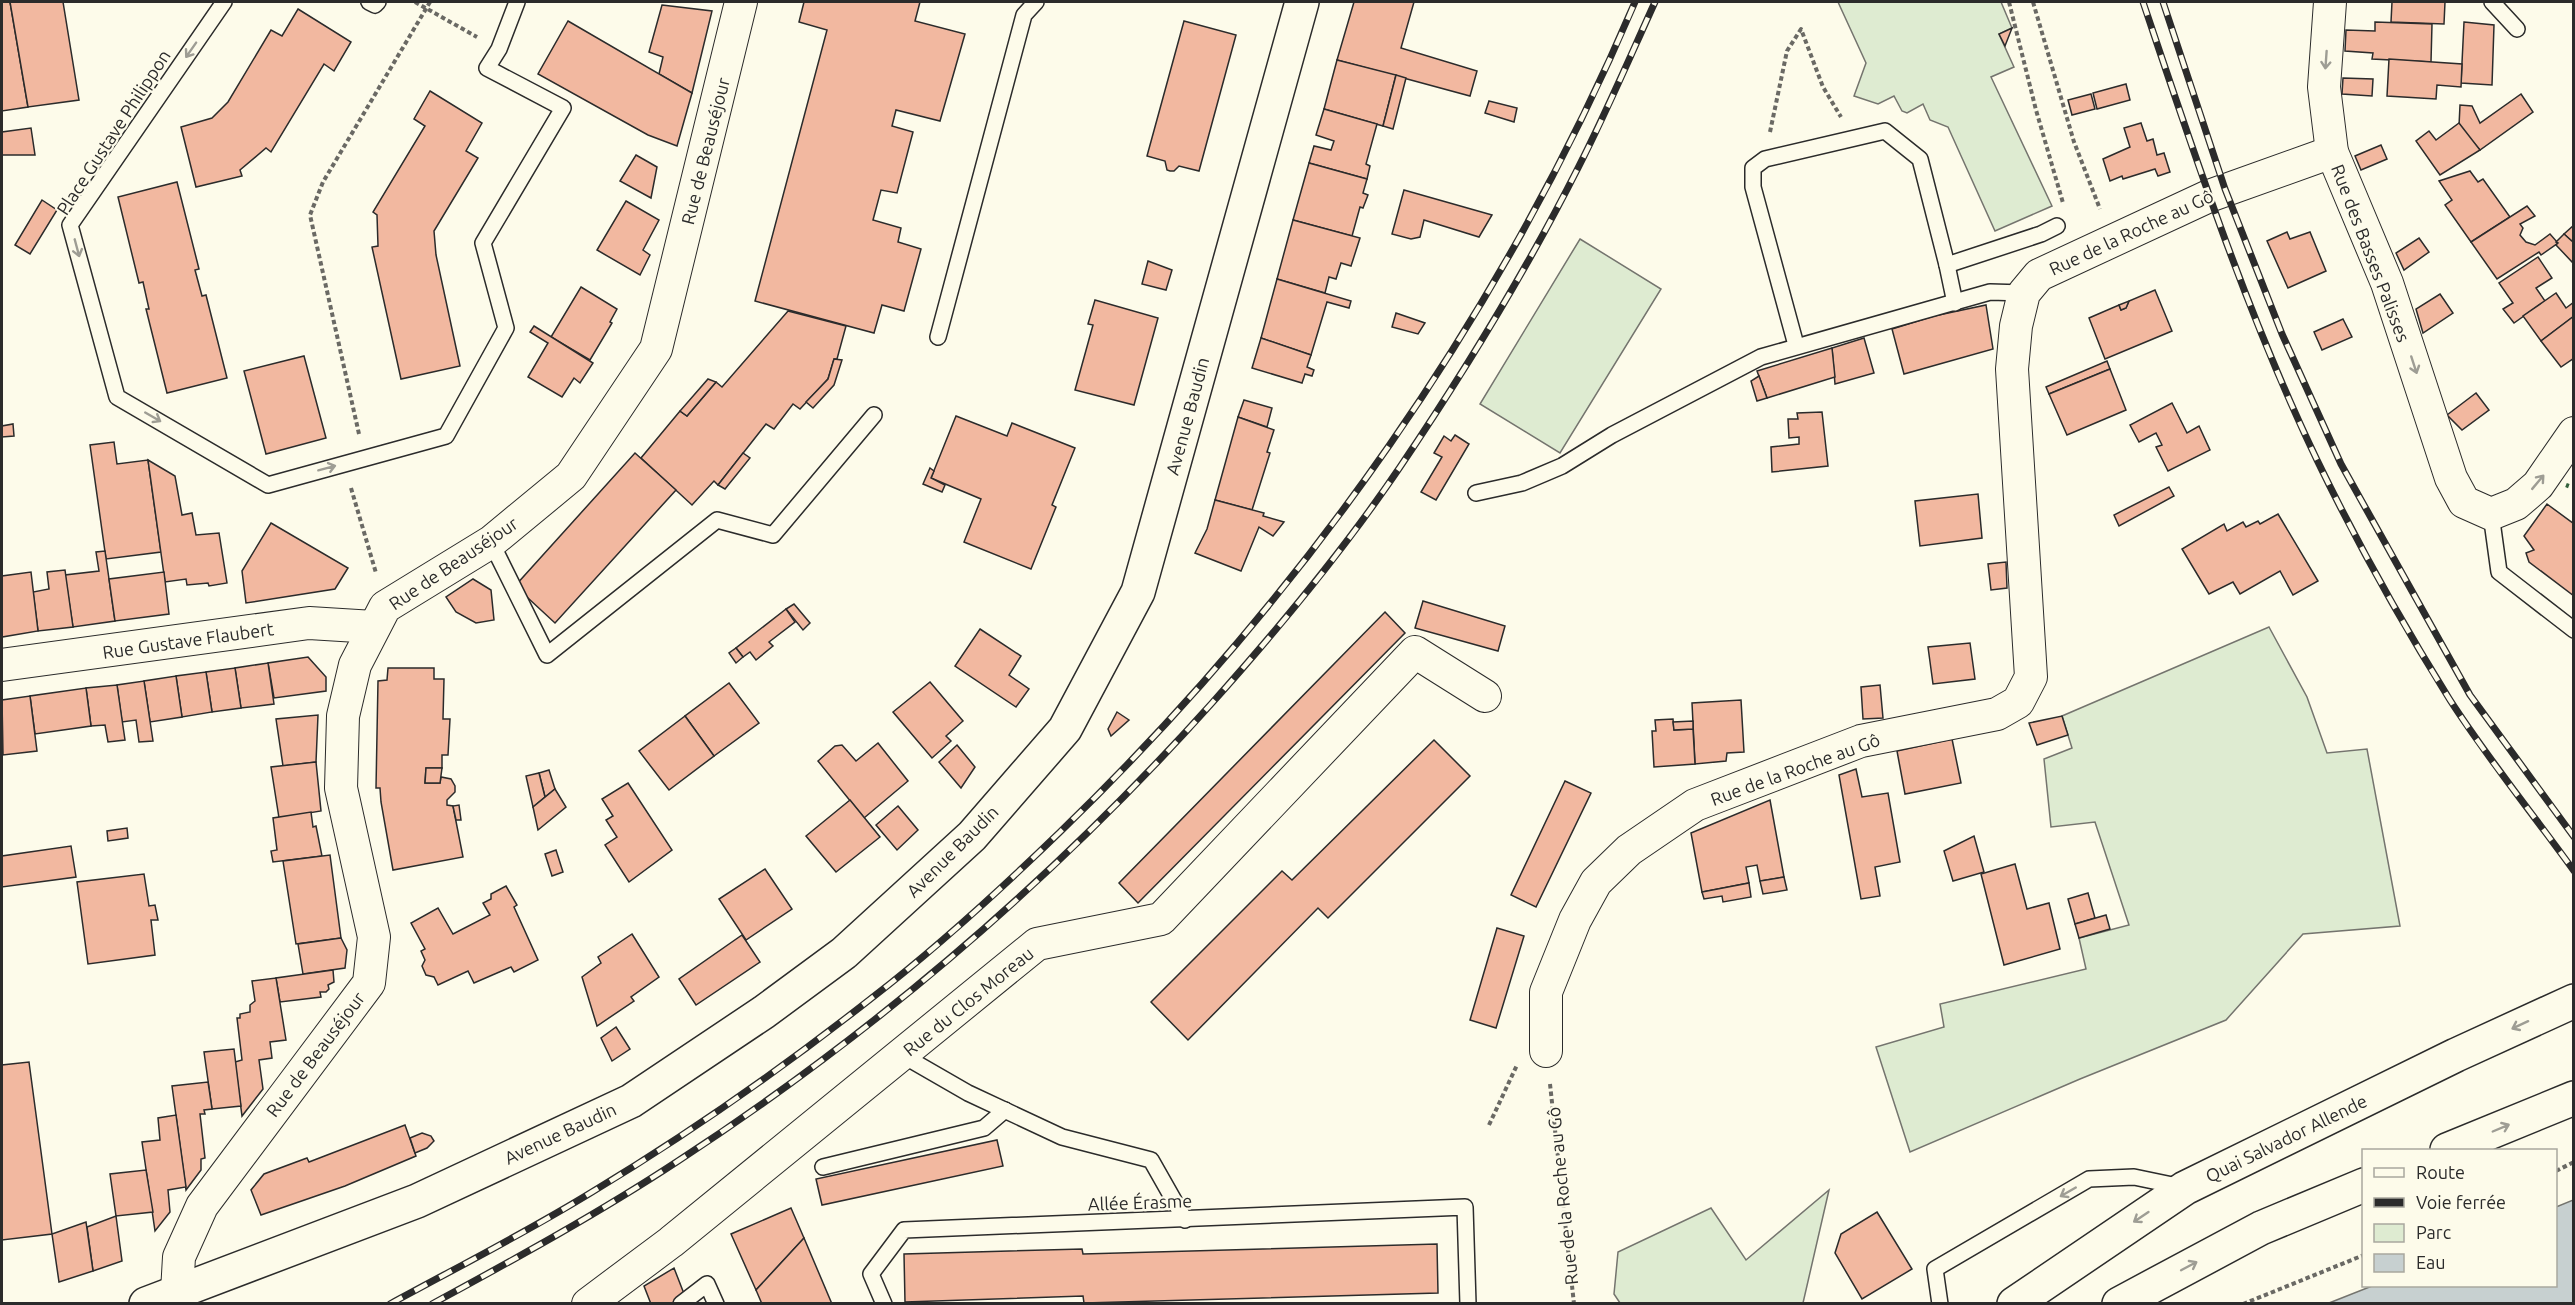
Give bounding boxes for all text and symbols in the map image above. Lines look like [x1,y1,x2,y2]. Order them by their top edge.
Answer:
one-way arrow [185,41,197,57]
street label: Place Gustave Philippon [52,46,174,218]
one-way arrow [2320,49,2331,69]
street label: Rue de Beauséjour [677,75,733,227]
street label: Rue des Basses Palisses [2328,161,2414,345]
street label: Rue de la Roche au Gô [2046,185,2216,279]
one-way arrow [71,238,83,257]
street label: Avenue Baudin [1162,355,1212,477]
one-way arrow [2409,355,2420,374]
one-way arrow [144,412,161,424]
one-way arrow [317,462,336,474]
one-way arrow [2531,475,2545,490]
street label: Rue de Beauséjour [385,512,521,613]
street label: Rue Gustave Flaubert [101,618,275,662]
street label: Rue de la Roche au Gô [1708,729,1882,809]
street label: Avenue Baudin [902,801,1002,901]
street label: Rue du Clos Moreau [899,943,1037,1059]
street label: Rue de Beauséjour [262,988,368,1120]
one-way arrow [2512,1020,2530,1031]
street label: Quai Salvador Allende [2202,1090,2370,1187]
street label: Avenue Baudin [501,1098,619,1168]
street label: Rue de la Roche au Gô [1543,1106,1581,1286]
one-way arrow [2491,1122,2510,1133]
legend [2362,1149,2557,1287]
text: Route [2416,1162,2465,1182]
one-way arrow [2060,1186,2077,1198]
street label: Allée Érasme [1087,1189,1193,1214]
text: Voie ferrée [2416,1192,2506,1212]
one-way arrow [2133,1211,2149,1223]
text: Parc [2416,1222,2451,1242]
text: Eau [2416,1252,2446,1272]
one-way arrow [2180,1260,2197,1272]

